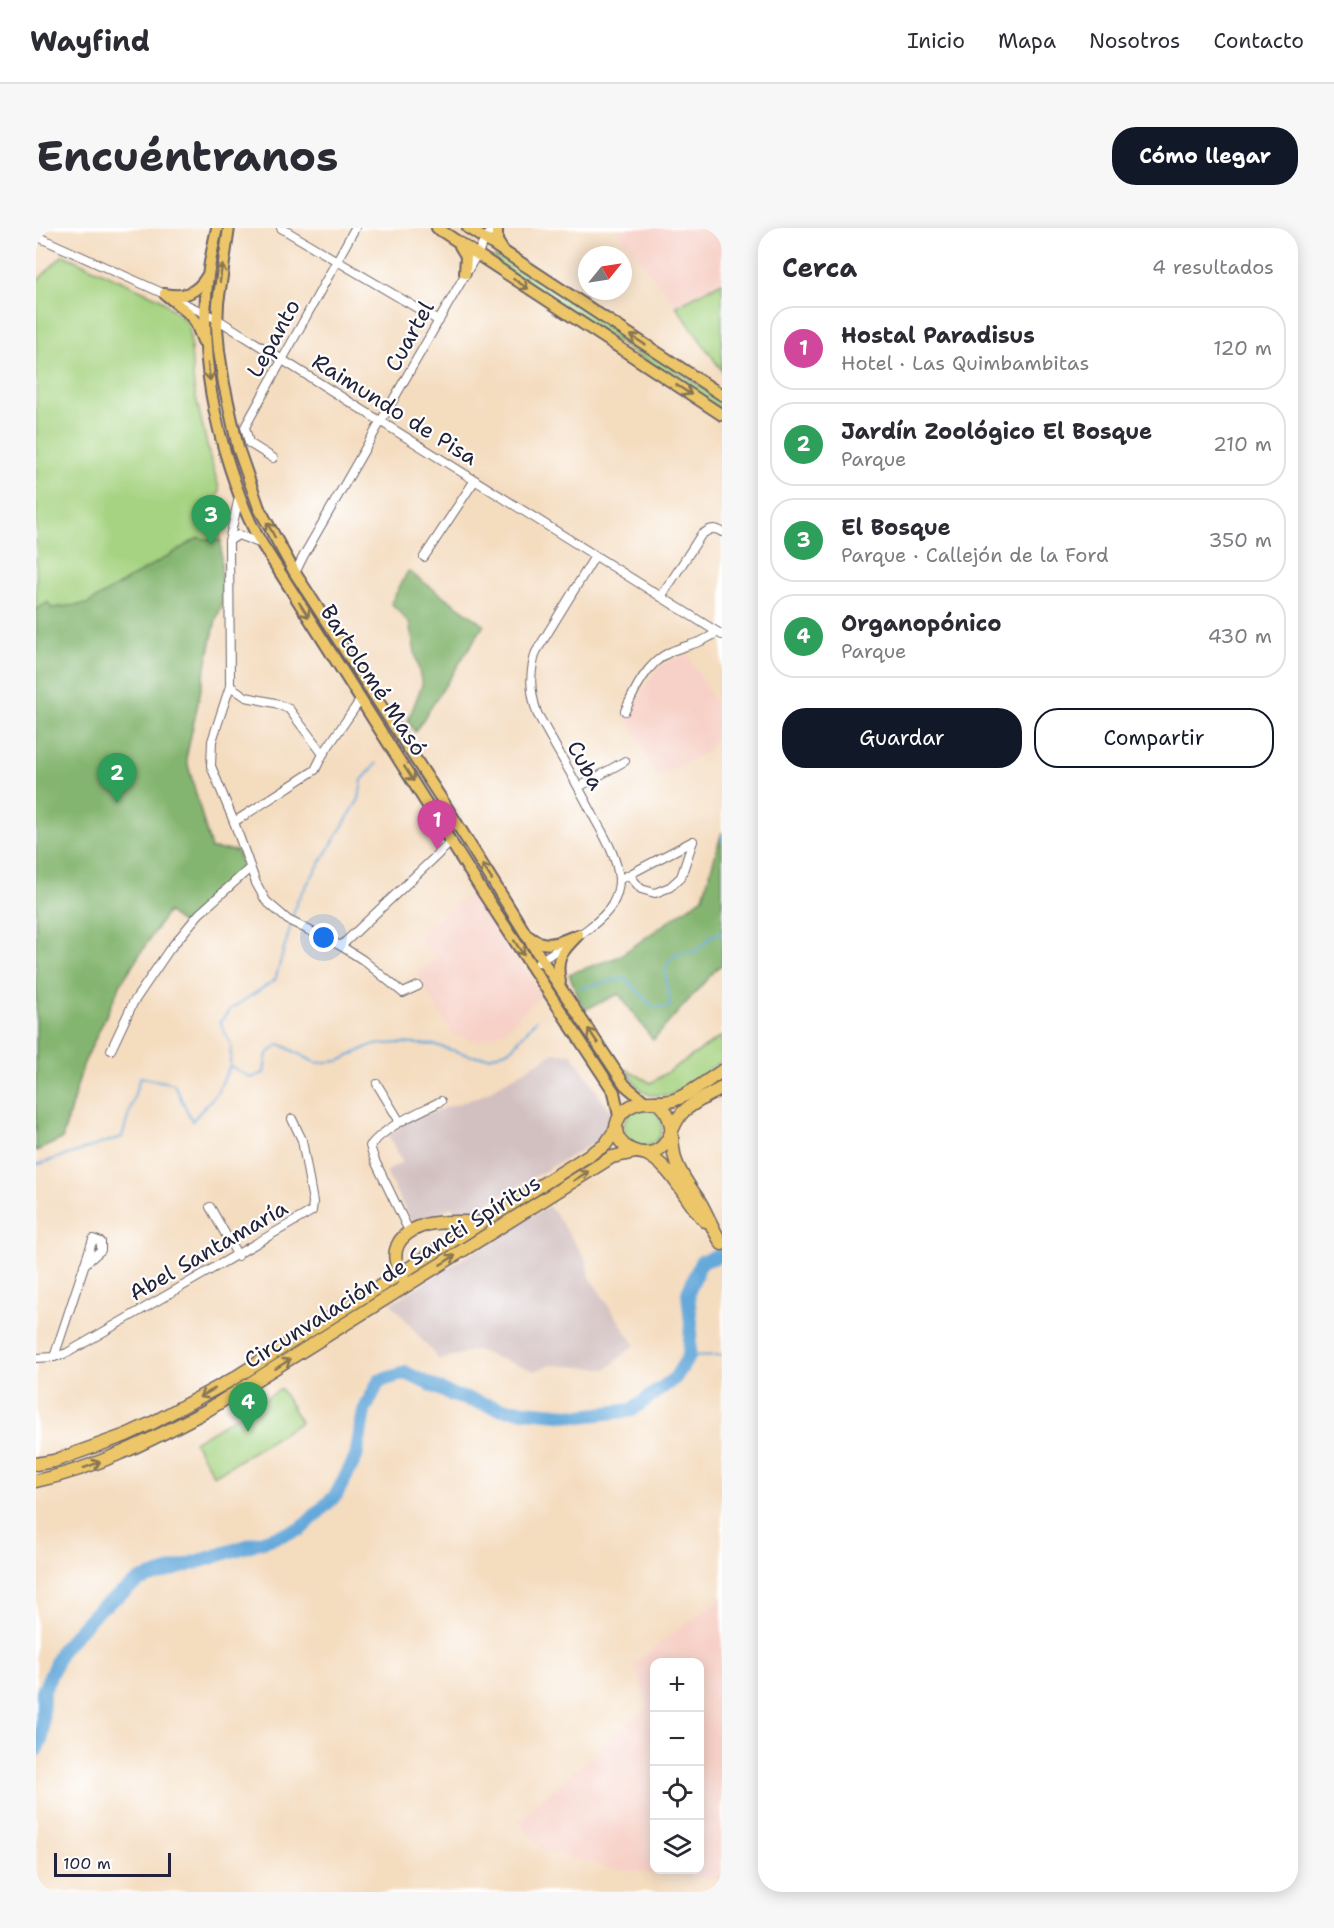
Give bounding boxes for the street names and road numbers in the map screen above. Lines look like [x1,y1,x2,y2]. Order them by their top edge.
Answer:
street label: Lepanto [240,294,307,383]
street label: Cuartel [378,295,441,377]
street label: Raimundo de Pisa [307,347,483,472]
street label: Bartolomé Masó [314,599,433,762]
street label: Cuba [560,735,611,795]
street label: Circunvalación de Sancti Spíritus [239,1168,546,1375]
street label: Abel Santamaría [124,1193,293,1308]

